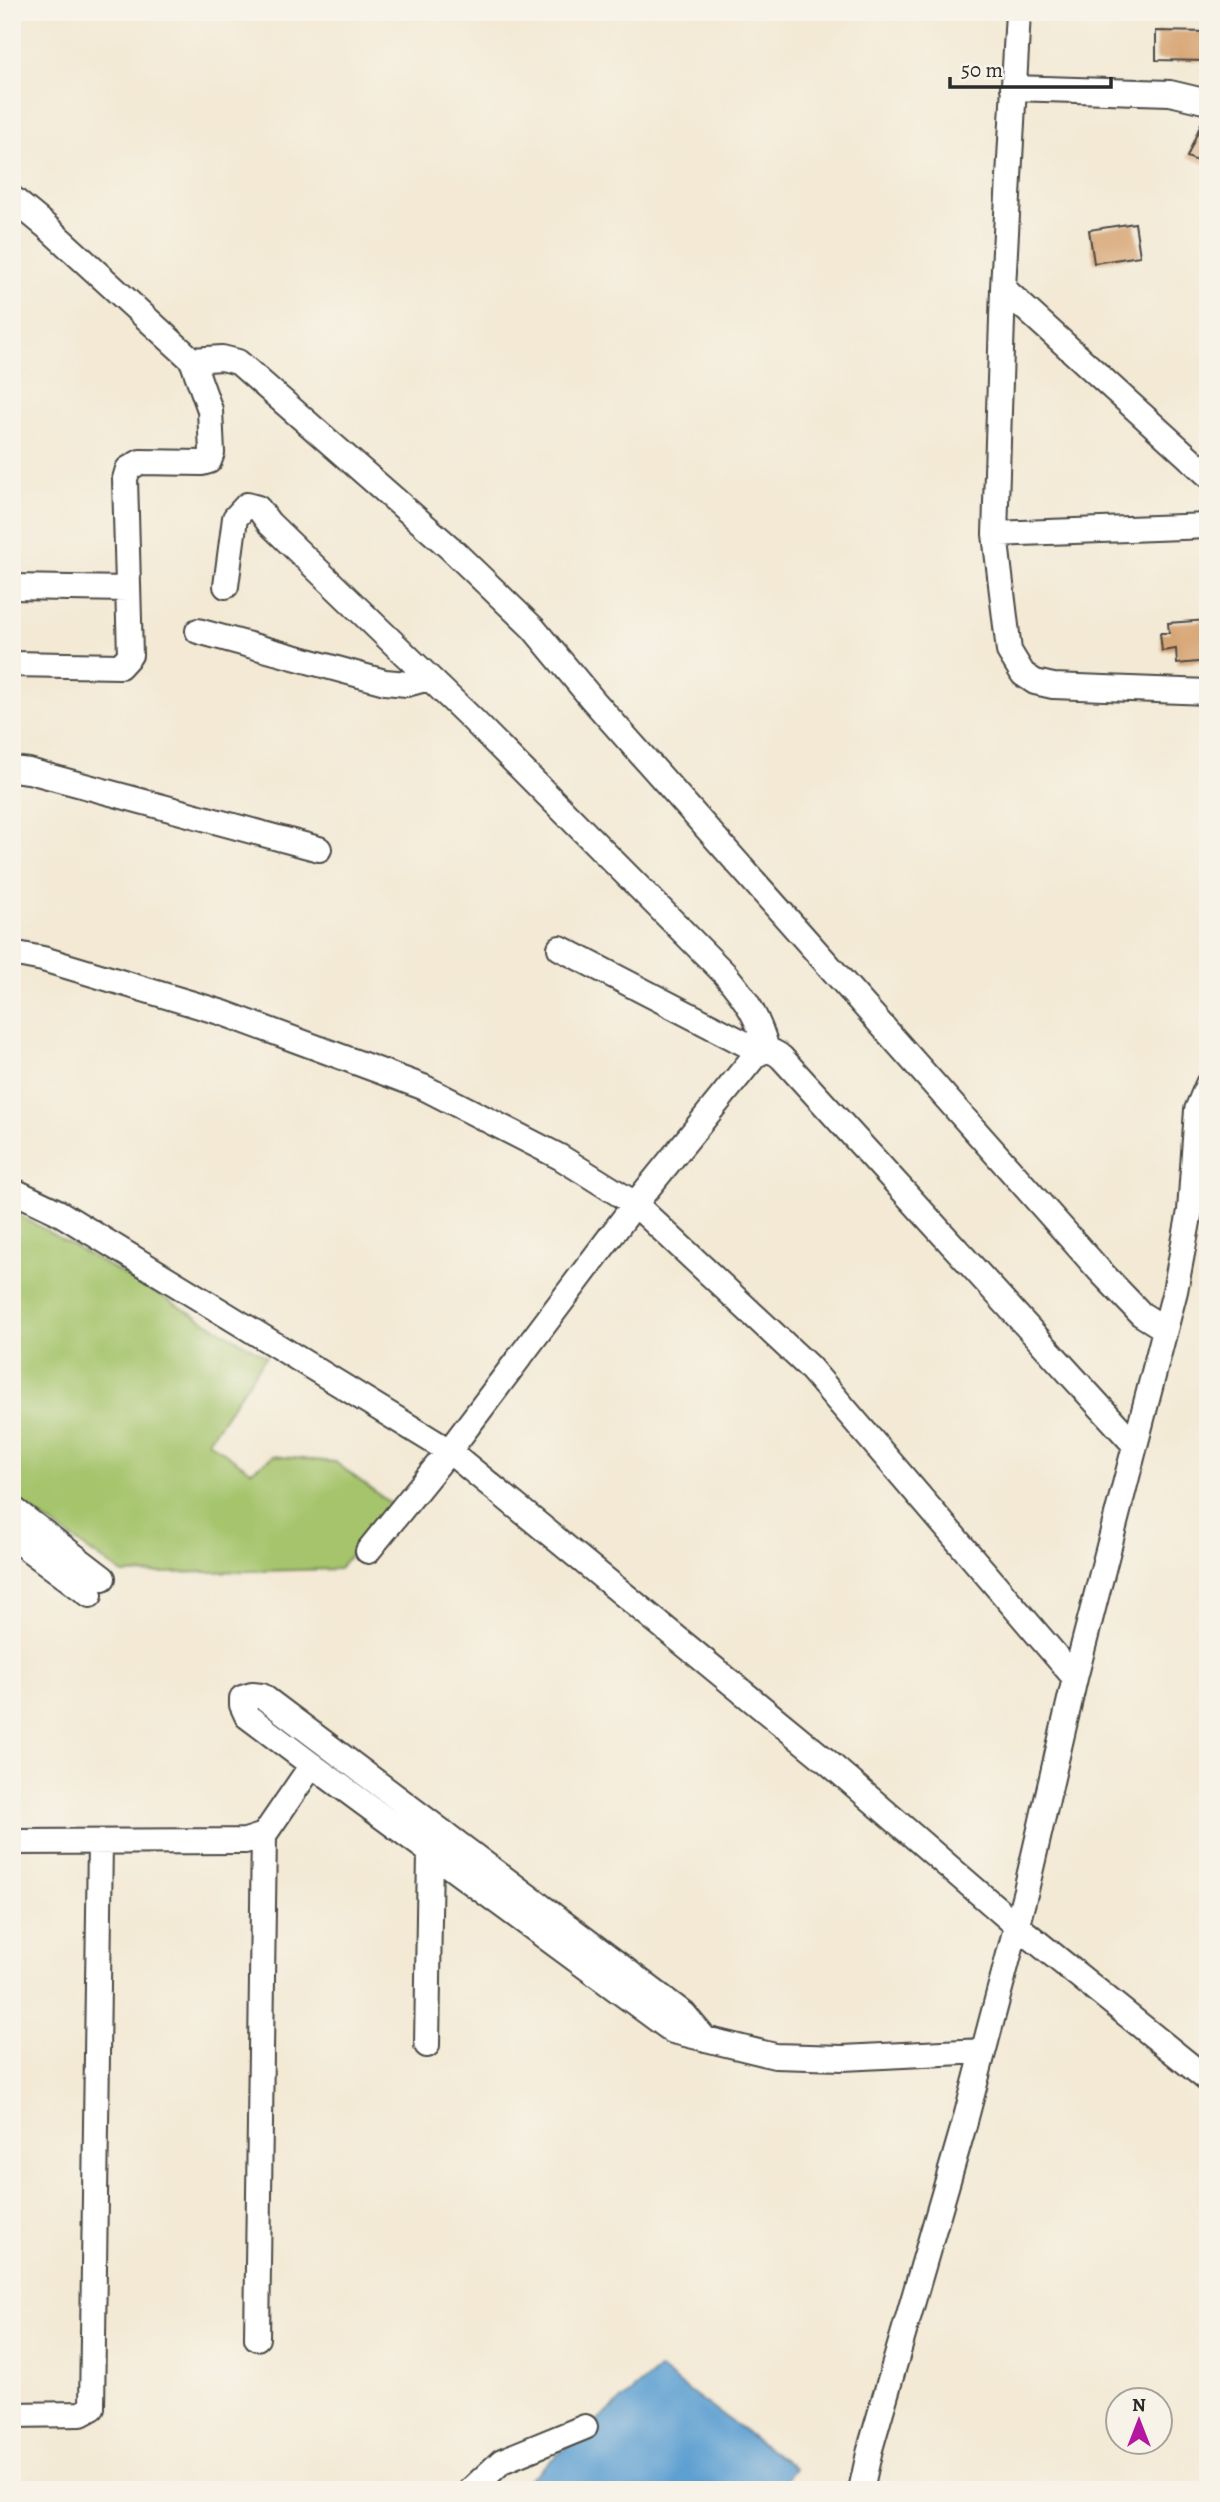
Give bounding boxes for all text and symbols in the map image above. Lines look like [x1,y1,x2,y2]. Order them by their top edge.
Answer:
scale bar [950,46,1112,90]
text: 50 m [961,56,1003,84]
north arrow [1104,2386,1174,2456]
text: N [1132,2392,1146,2418]

